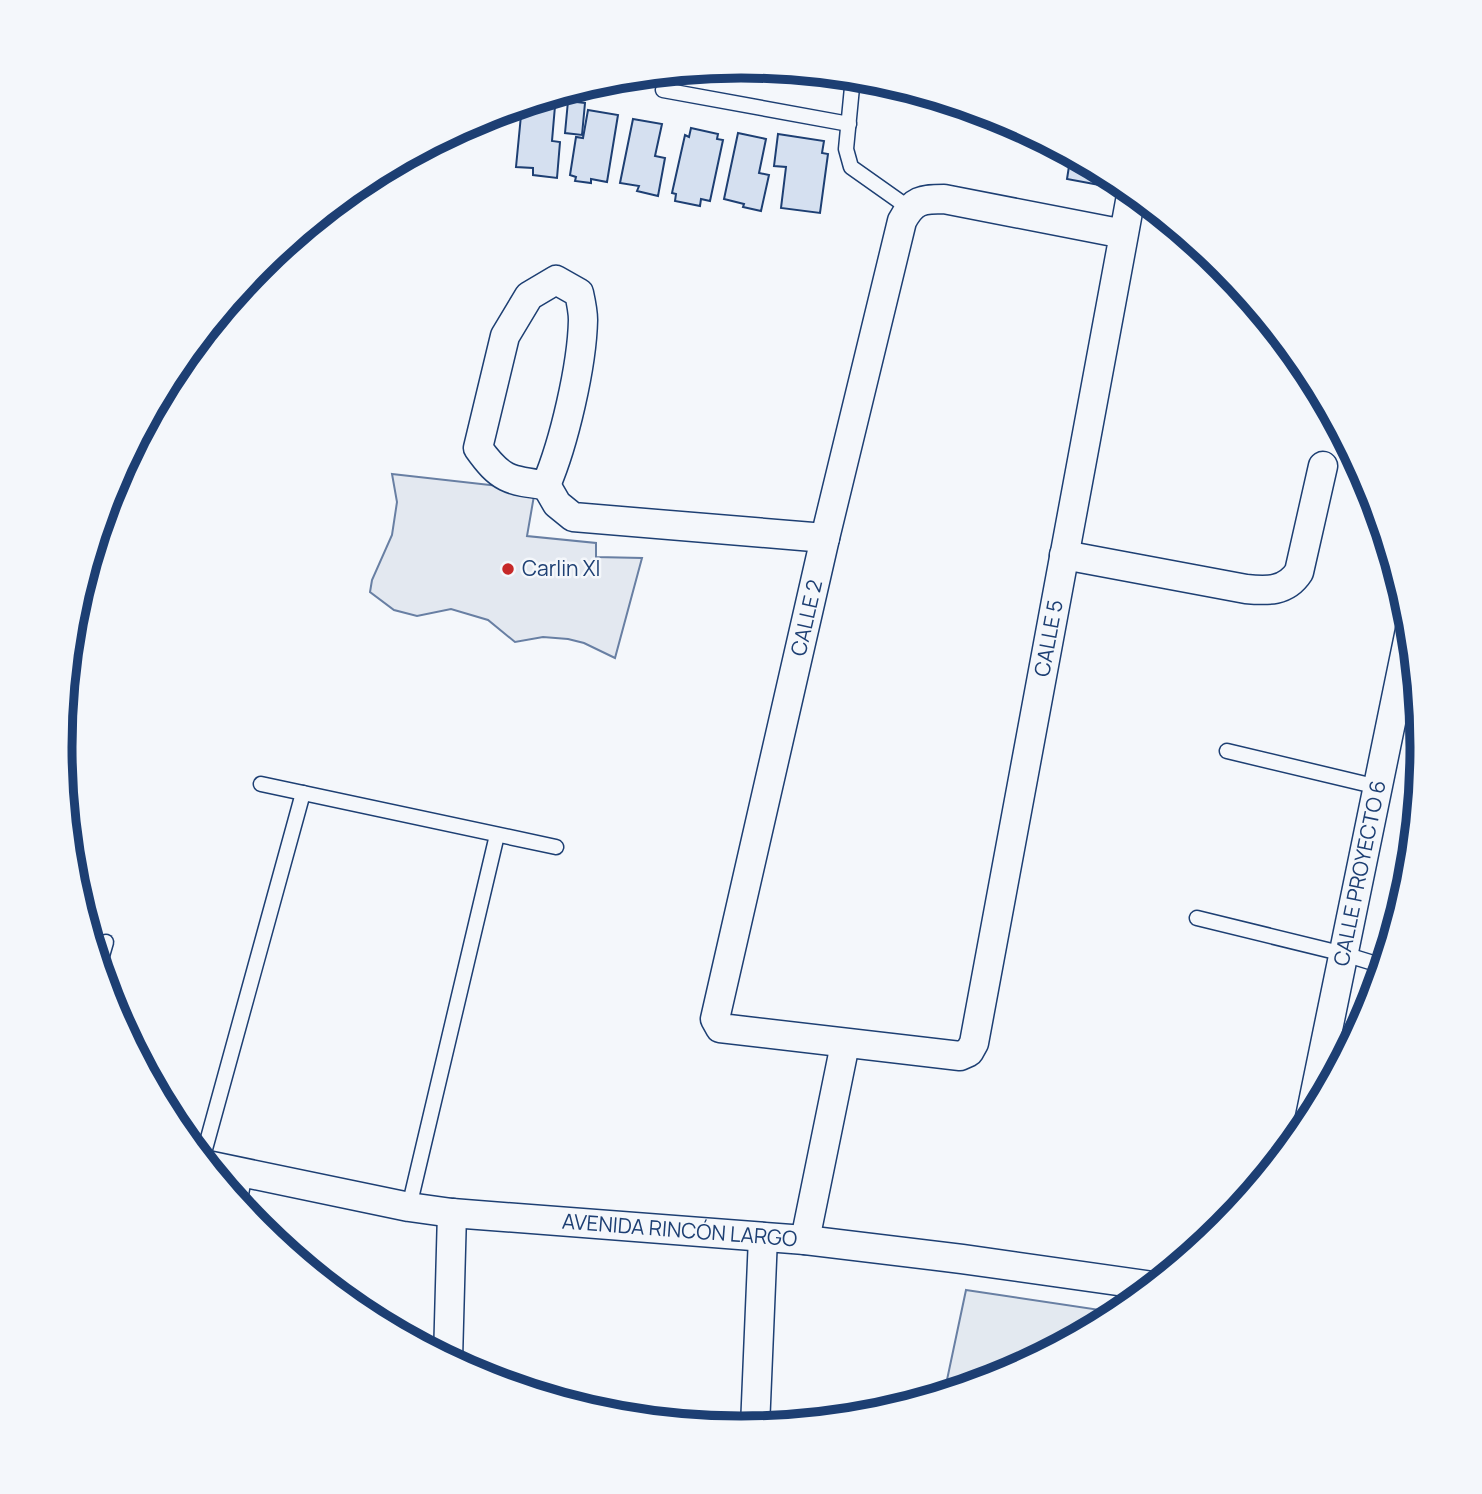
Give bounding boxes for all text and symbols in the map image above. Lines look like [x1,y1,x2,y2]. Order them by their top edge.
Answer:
place label: Carlin XI [522,554,600,582]
marker: Carlin XI [500,561,516,577]
street label: CALLE 2 [784,577,828,659]
street label: CALLE 5 [1027,597,1069,679]
street label: CALLE PROYECTO 6 [1326,777,1392,968]
street label: AVENIDA RINCÓN LARGO [561,1206,798,1252]

